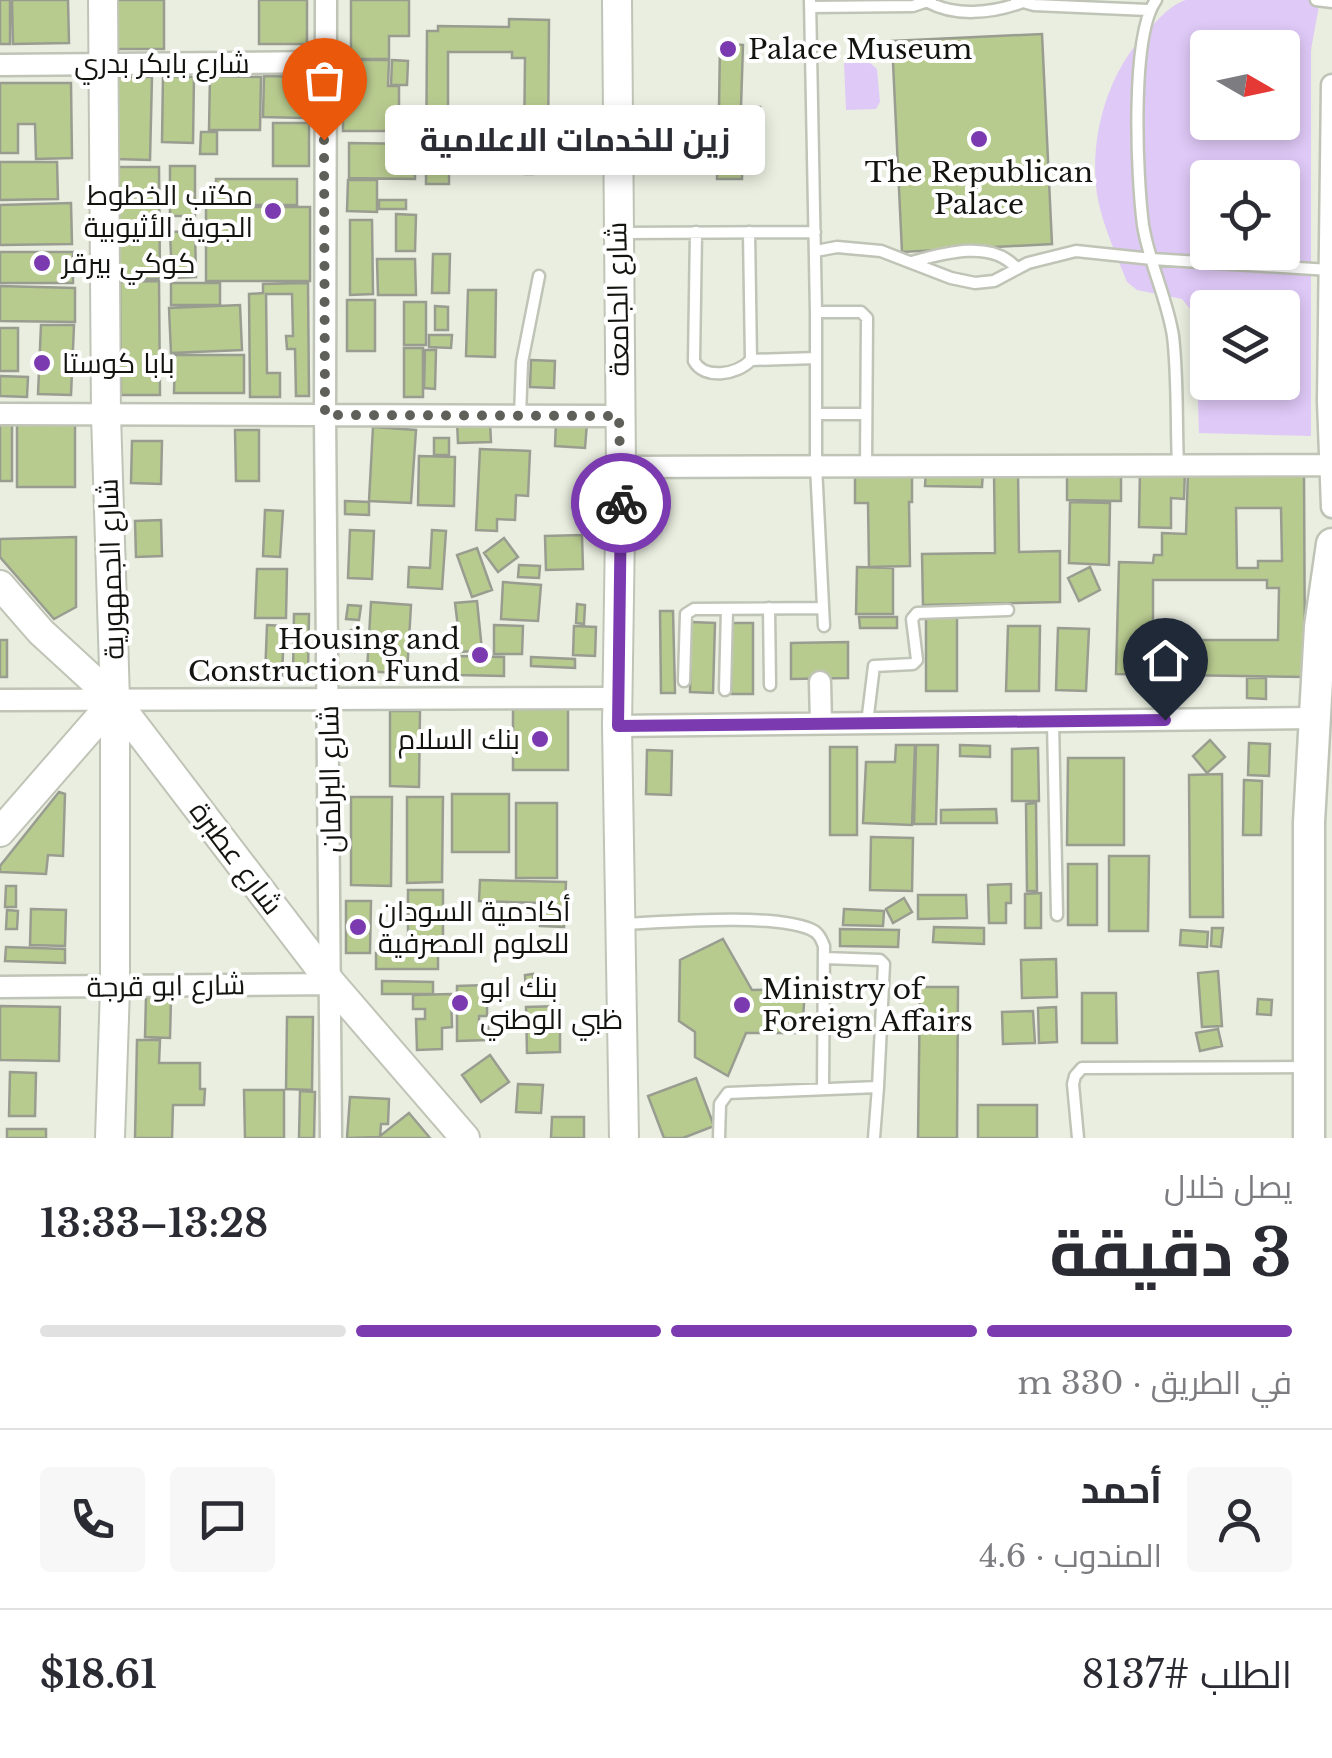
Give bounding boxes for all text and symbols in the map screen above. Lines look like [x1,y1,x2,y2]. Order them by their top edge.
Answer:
north arrow [1190,30,1300,140]
map controls [1190,30,1300,400]
place label: Palace Museum [748,32,972,67]
pin [282,38,367,141]
marker: Palace Museum [717,38,739,60]
street label: شارع بابكر بدري [74,46,250,85]
icon: bag [297,53,352,108]
callout: زين للخدمات الاعلامية [384,105,764,175]
text: زين للخدمات الاعلامية [420,120,730,160]
marker: The Republican Palace [968,128,990,150]
place label: The Republican Palace [865,155,1093,222]
button: locate [1190,160,1300,270]
place label: مكتب الخطوط الجوية الأثيوبية [84,178,253,245]
marker: مكتب الخطوط الجوية الأثيوبية [262,200,284,222]
street label: شارع الجامعة [599,221,638,377]
place label: كوكي بيرقر [60,246,195,285]
marker: كوكي بيرقر [31,252,53,274]
button: layers [1190,290,1300,400]
place label: بابا كوستا [62,346,175,381]
marker: بابا كوستا [31,352,53,374]
courier [571,453,671,553]
icon: bike [594,476,649,531]
street label: شارع الجمهورية [90,478,133,660]
pin [1123,618,1208,721]
place label: Housing and Construction Fund [188,622,460,689]
icon: home [1138,633,1193,688]
marker: Housing and Construction Fund [469,644,491,666]
street label: شارع البرلمان [311,705,350,853]
place label: بنك السلام [398,722,520,759]
marker: بنك السلام [529,728,551,750]
street label: شارع عطبرة [181,794,290,922]
place label: أكادمية السودان للعلوم المصرفية [378,894,570,963]
marker: أكادمية السودان للعلوم المصرفية [347,916,369,938]
street label: شارع ابو قرجة [86,967,246,1006]
place label: بنك ابو ظبي الوطني [480,970,623,1041]
place label: Ministry of Foreign Affairs [762,972,973,1039]
marker: بنك ابو ظبي الوطني [449,992,471,1014]
marker: Ministry of Foreign Affairs [731,994,753,1016]
text: يصل خلال [1164,1167,1292,1207]
text: 13:28–13:33 [40,1200,268,1247]
text: 3 دقيقة [1050,1213,1292,1294]
text: في الطريق · 330 m [1017,1363,1292,1403]
text: أحمد [1081,1466,1162,1513]
button: phone [40,1467,145,1572]
button: chat [170,1467,275,1572]
button: person [1187,1467,1292,1572]
text: المندوب · 4.6 [979,1536,1162,1576]
text: $18.61 [40,1651,157,1698]
text: الطلب #8137 [1081,1651,1292,1698]

